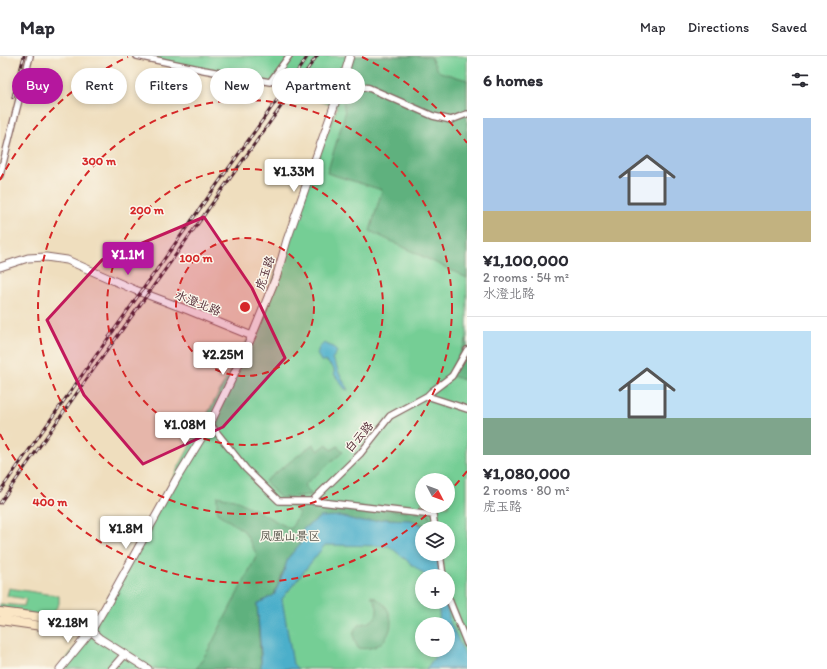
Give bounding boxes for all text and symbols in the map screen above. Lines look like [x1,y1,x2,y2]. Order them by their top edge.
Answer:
text: Map [20,16,55,39]
text: Map [640,19,666,36]
text: Directions [688,19,749,36]
text: Saved [771,19,807,36]
chip: Buy [12,68,63,104]
chip: Rent [71,68,127,104]
chip: Filters [135,68,202,104]
chip: New [210,68,264,104]
chip: Apartment [272,68,365,104]
icon: filters [789,69,811,91]
text: 6 homes [483,70,543,90]
icon: home [611,144,683,216]
text: 300 m [82,154,117,168]
pin: ¥1.33M [261,159,327,193]
text: ¥1.33M [274,164,314,179]
text: 200 m [130,203,165,217]
pin: ¥1.1M [100,242,156,276]
text: ¥1.1M [112,247,144,262]
text: ¥1,100,000 [483,250,569,270]
text: 100 m [179,251,213,265]
street label: 虎玉路 [253,254,277,292]
text: 2 rooms · 54 m² [483,270,569,285]
text: 水澄北路 [483,286,535,301]
street label: 水澄北路 [173,288,223,318]
centre of rings [238,300,252,314]
pin: ¥2.25M [190,342,256,376]
text: ¥2.25M [202,347,244,362]
icon: home [611,357,683,429]
pin: ¥1.08M [152,412,218,446]
text: ¥1.08M [164,417,206,432]
street label: 白云路 [342,419,376,455]
text: ¥1,080,000 [483,463,570,483]
north arrow [415,473,455,513]
map controls [415,473,455,657]
text: 2 rooms · 80 m² [483,483,570,498]
text: 400 m [33,495,68,509]
text: 虎玉路 [483,499,522,514]
pin: ¥1.8M [98,516,154,550]
text: ¥1.8M [109,521,143,536]
button: layers [415,521,455,561]
park label: 凤凰山景区 [260,529,320,543]
button: + [415,569,455,609]
pin: ¥2.18M [35,610,101,644]
text: ¥2.18M [48,615,88,630]
button: − [415,617,455,657]

